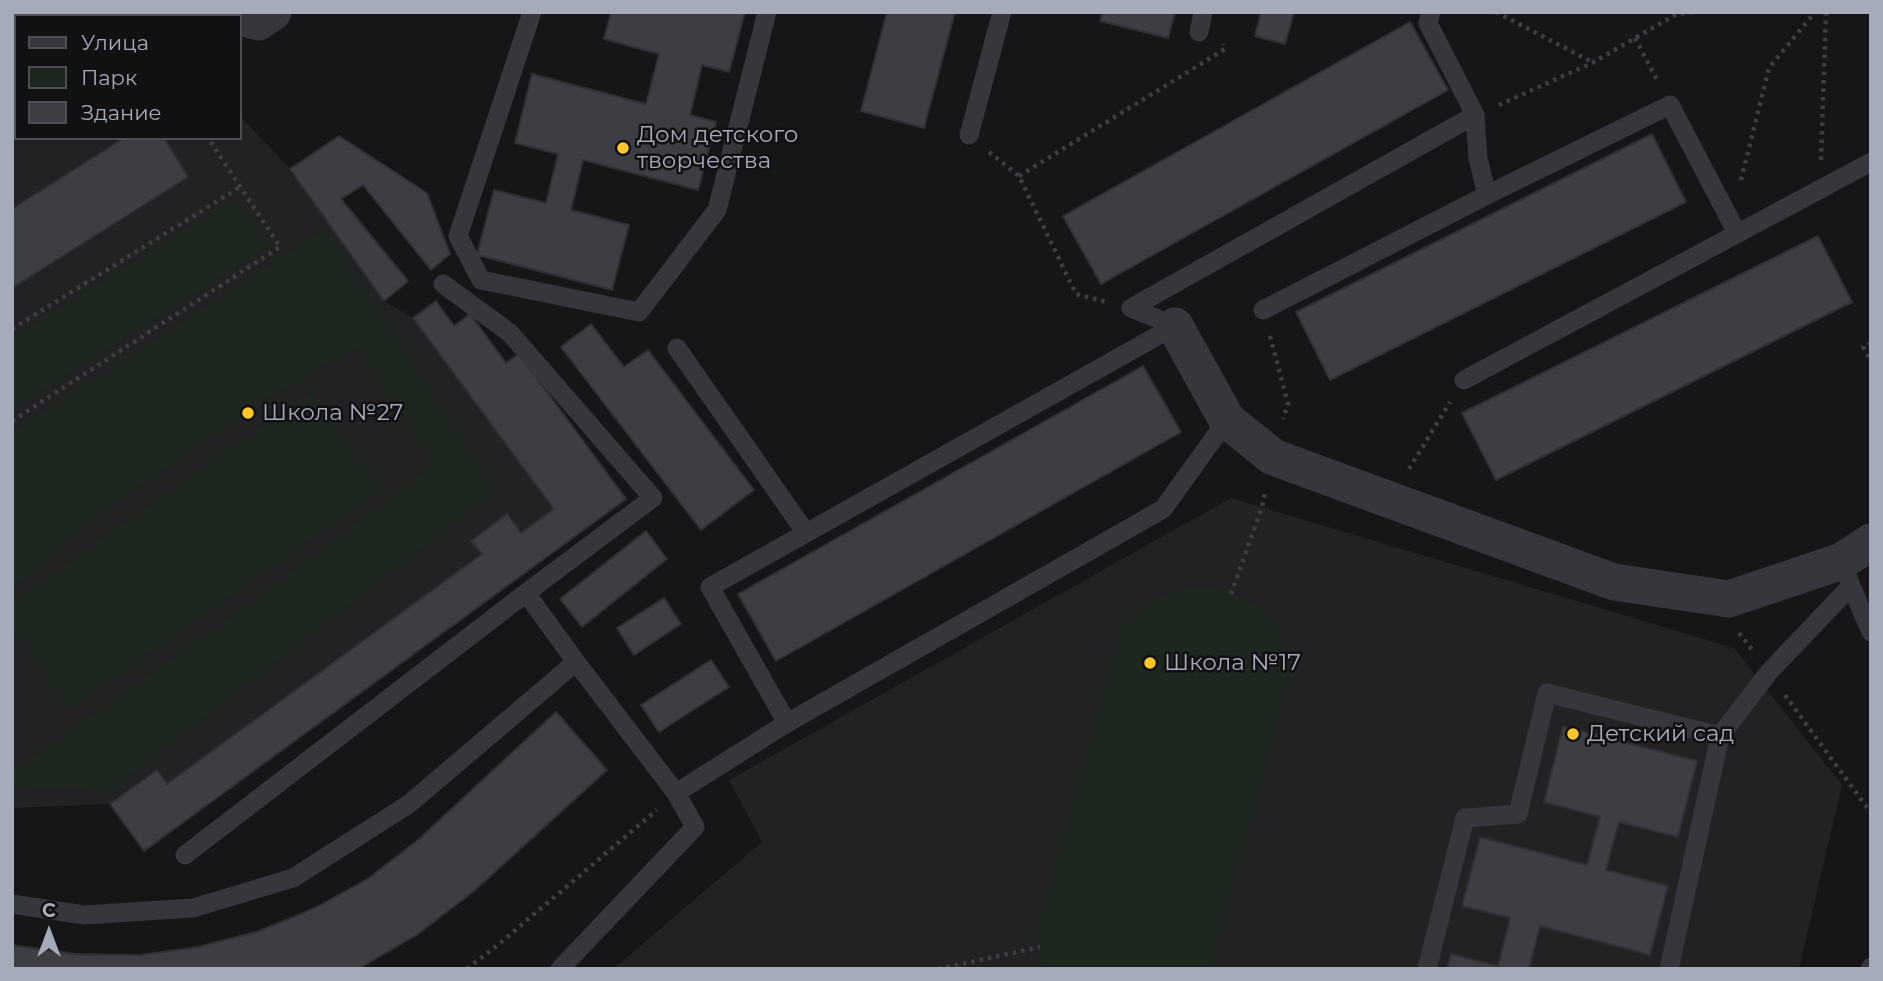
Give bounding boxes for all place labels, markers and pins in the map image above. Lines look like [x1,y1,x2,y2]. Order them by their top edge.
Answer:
place label: Дом детского творчества [637,121,798,175]
marker: Дом детского творчества [615,140,631,156]
place label: Школа №27 [262,399,403,427]
marker: Школа №27 [240,405,256,421]
place label: Школа №17 [1164,649,1301,677]
marker: Школа №17 [1142,655,1158,671]
place label: Детский сад [1587,720,1734,748]
marker: Детский сад [1565,726,1581,742]

